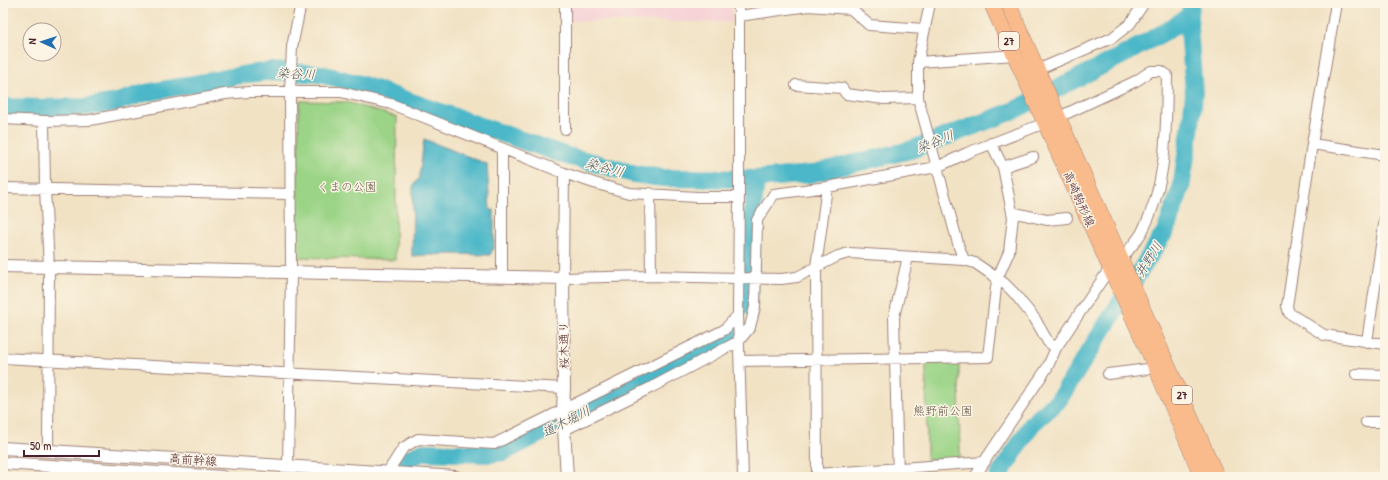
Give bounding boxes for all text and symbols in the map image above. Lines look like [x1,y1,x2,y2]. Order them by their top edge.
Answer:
north arrow [22,22,62,62]
road number: 27 [999,32,1019,50]
text: N [25,38,39,45]
water label: 染谷川 [276,63,316,83]
water label: 染谷川 [914,126,956,156]
water label: 染谷川 [584,153,626,181]
street label: 高崎駒形線 [1059,168,1099,230]
park label: くまの公園 [317,178,377,195]
water label: 井野川 [1130,238,1166,280]
street label: 桜木通り [555,321,572,369]
road number: 27 [1172,386,1192,404]
water label: 道木堀川 [539,401,593,441]
park label: 熊野前公園 [913,402,973,419]
scale bar [24,432,99,458]
text: 50 m [30,437,51,454]
street label: 高前幹線 [168,449,218,470]

